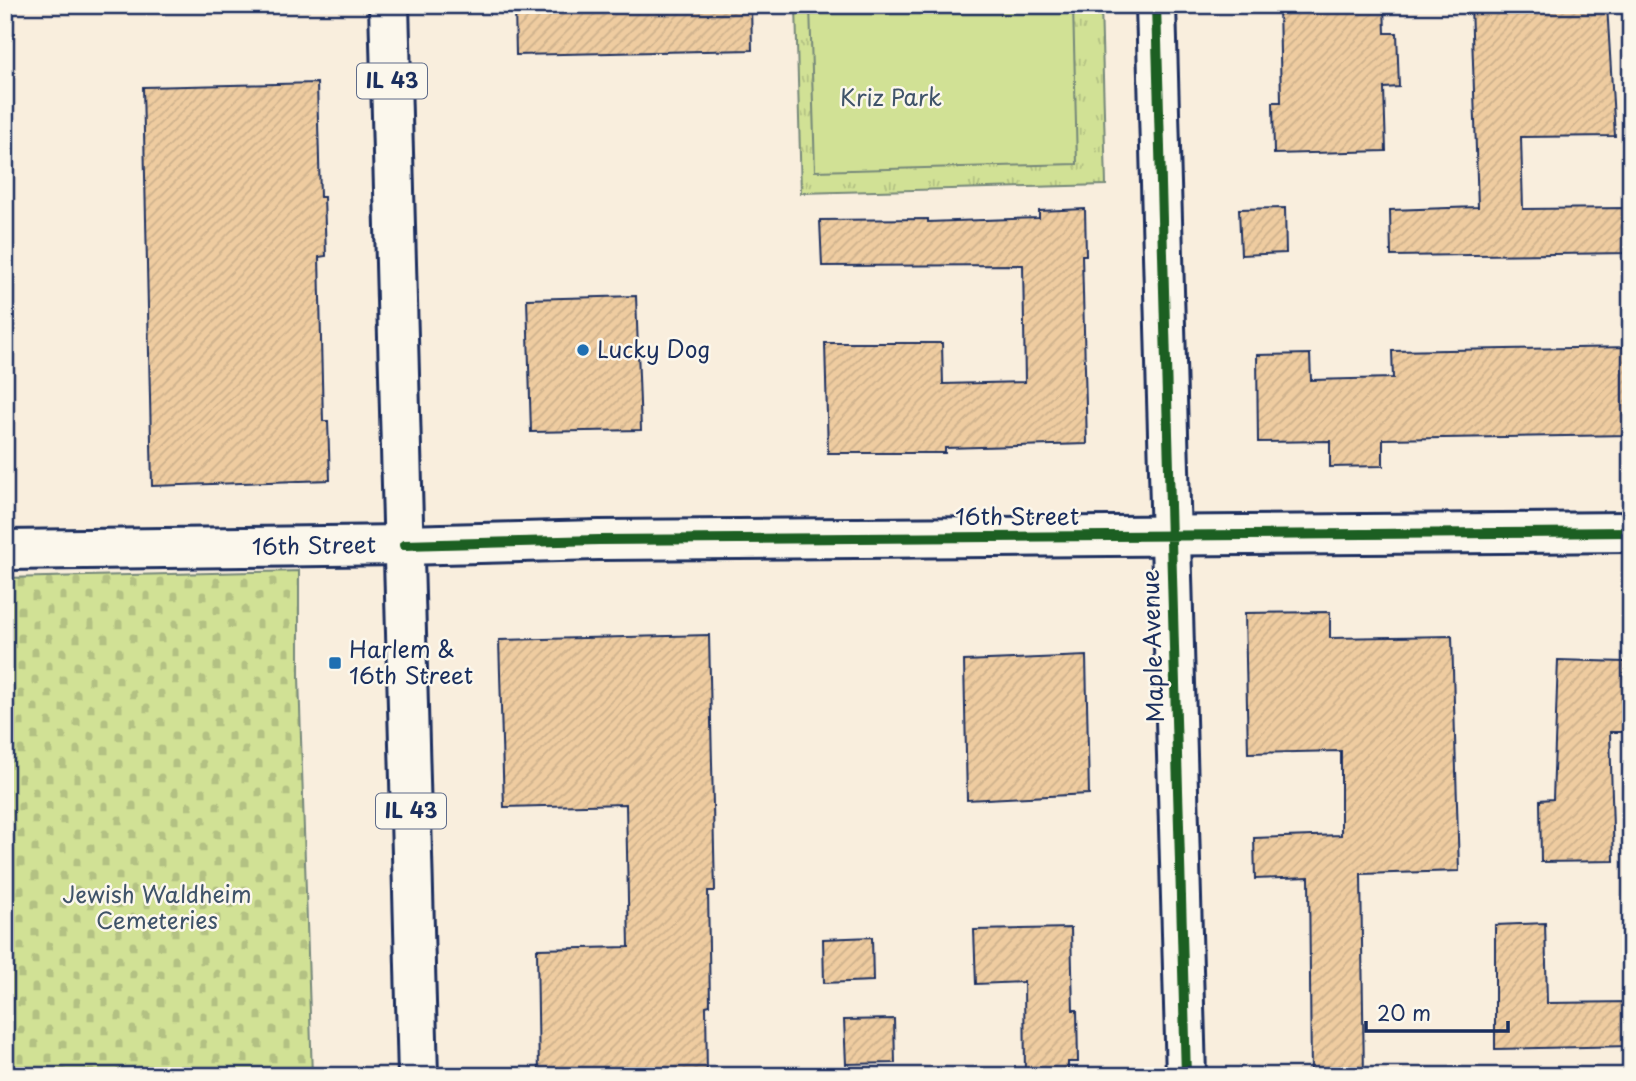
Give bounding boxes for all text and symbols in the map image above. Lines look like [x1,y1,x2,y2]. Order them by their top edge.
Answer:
road number: IL 43 [357,64,427,98]
park label: Kriz Park [840,79,942,114]
place label: Lucky Dog [597,331,710,366]
marker: Lucky Dog [575,342,591,358]
street label: 16th Street [955,498,1079,533]
street label: 16th Street [252,526,376,563]
street label: Maple Avenue [1131,569,1172,723]
place label: Harlem & 16th Street [349,631,473,692]
marker: Harlem & 16th Street [327,655,343,671]
road number: IL 43 [376,794,446,828]
park label: Jewish Waldheim Cemeteries [62,876,252,937]
scale bar [1366,990,1508,1034]
text: 20 m [1377,996,1431,1028]

